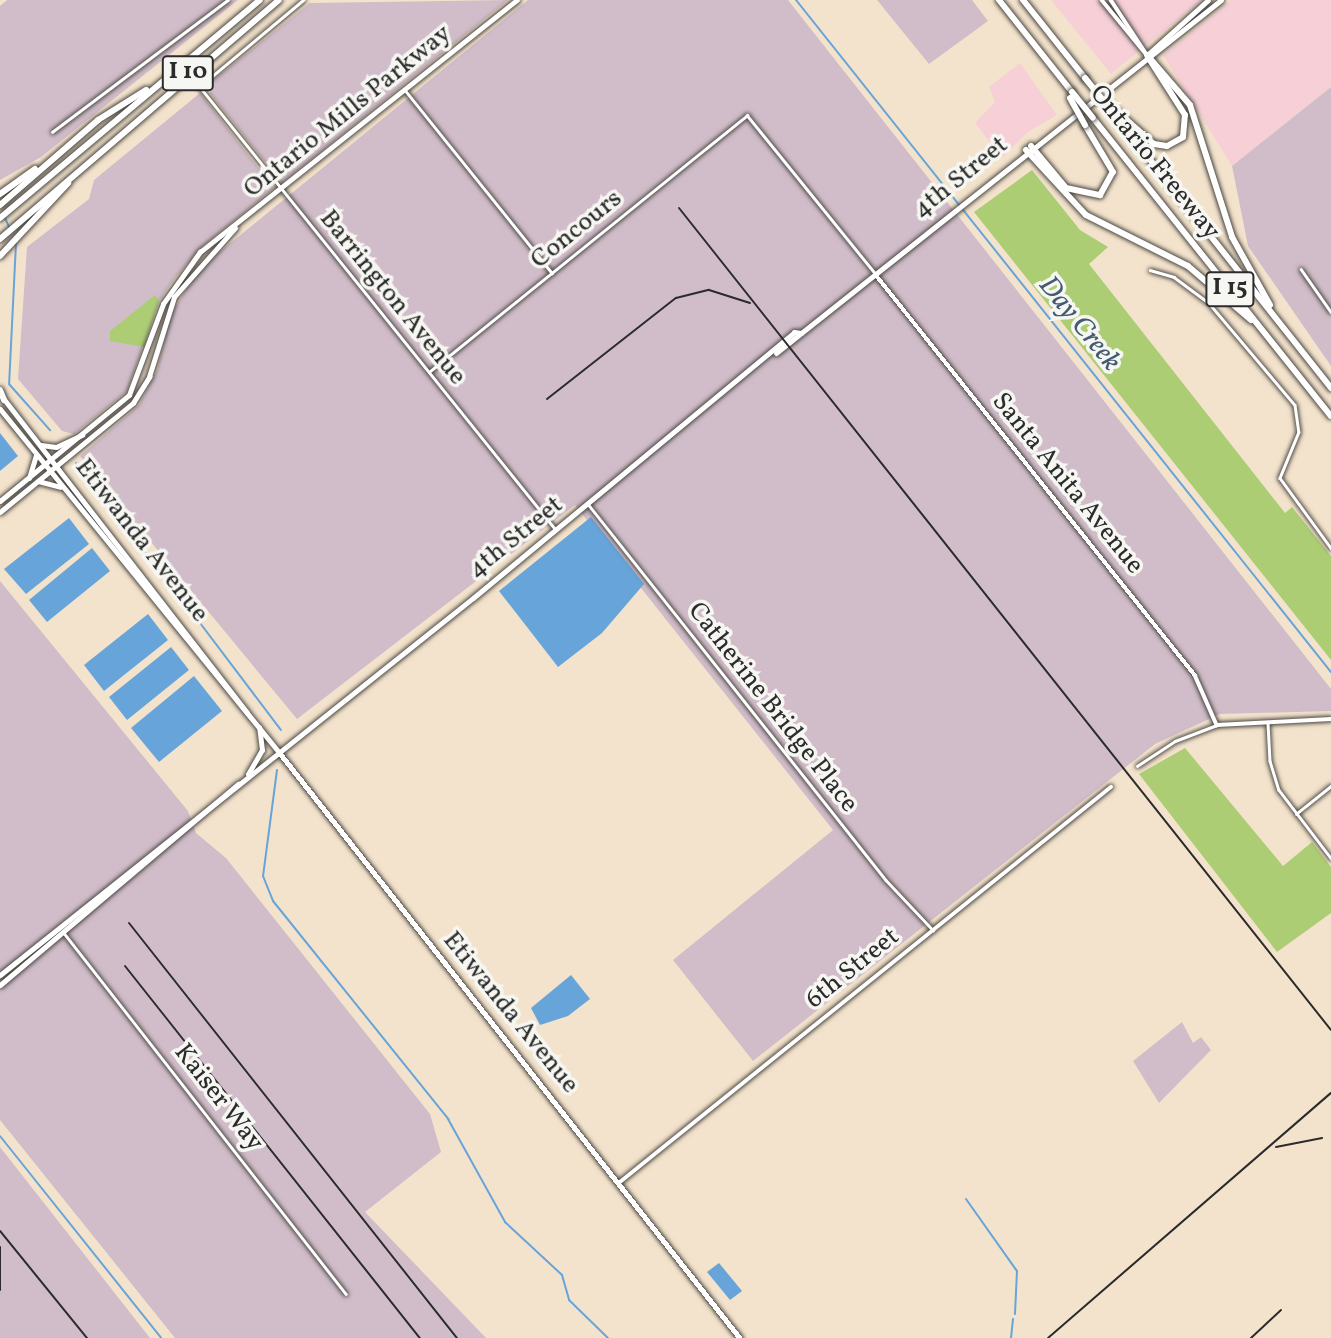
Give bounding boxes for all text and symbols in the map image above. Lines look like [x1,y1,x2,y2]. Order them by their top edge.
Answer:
street label: Ontario Mills Parkway [238,19,458,205]
road number: I 10 [162,52,214,94]
street label: Ontario Freeway [1082,79,1226,247]
street label: 4th Street [907,130,1015,226]
street label: Concours [525,184,629,276]
street label: Barrington Avenue [312,204,472,392]
road number: I 15 [1204,268,1256,310]
water label: Day Creek [1031,270,1127,378]
street label: Santa Anita Avenue [984,387,1150,581]
street label: Etiwanda Avenue [67,453,215,629]
street label: 4th Street [462,490,570,586]
street label: Catherine Bridge Place [680,597,864,819]
street label: 6th Street [800,922,906,1016]
street label: Etiwanda Avenue [435,926,585,1100]
street label: Kaiser Way [166,1038,270,1158]

